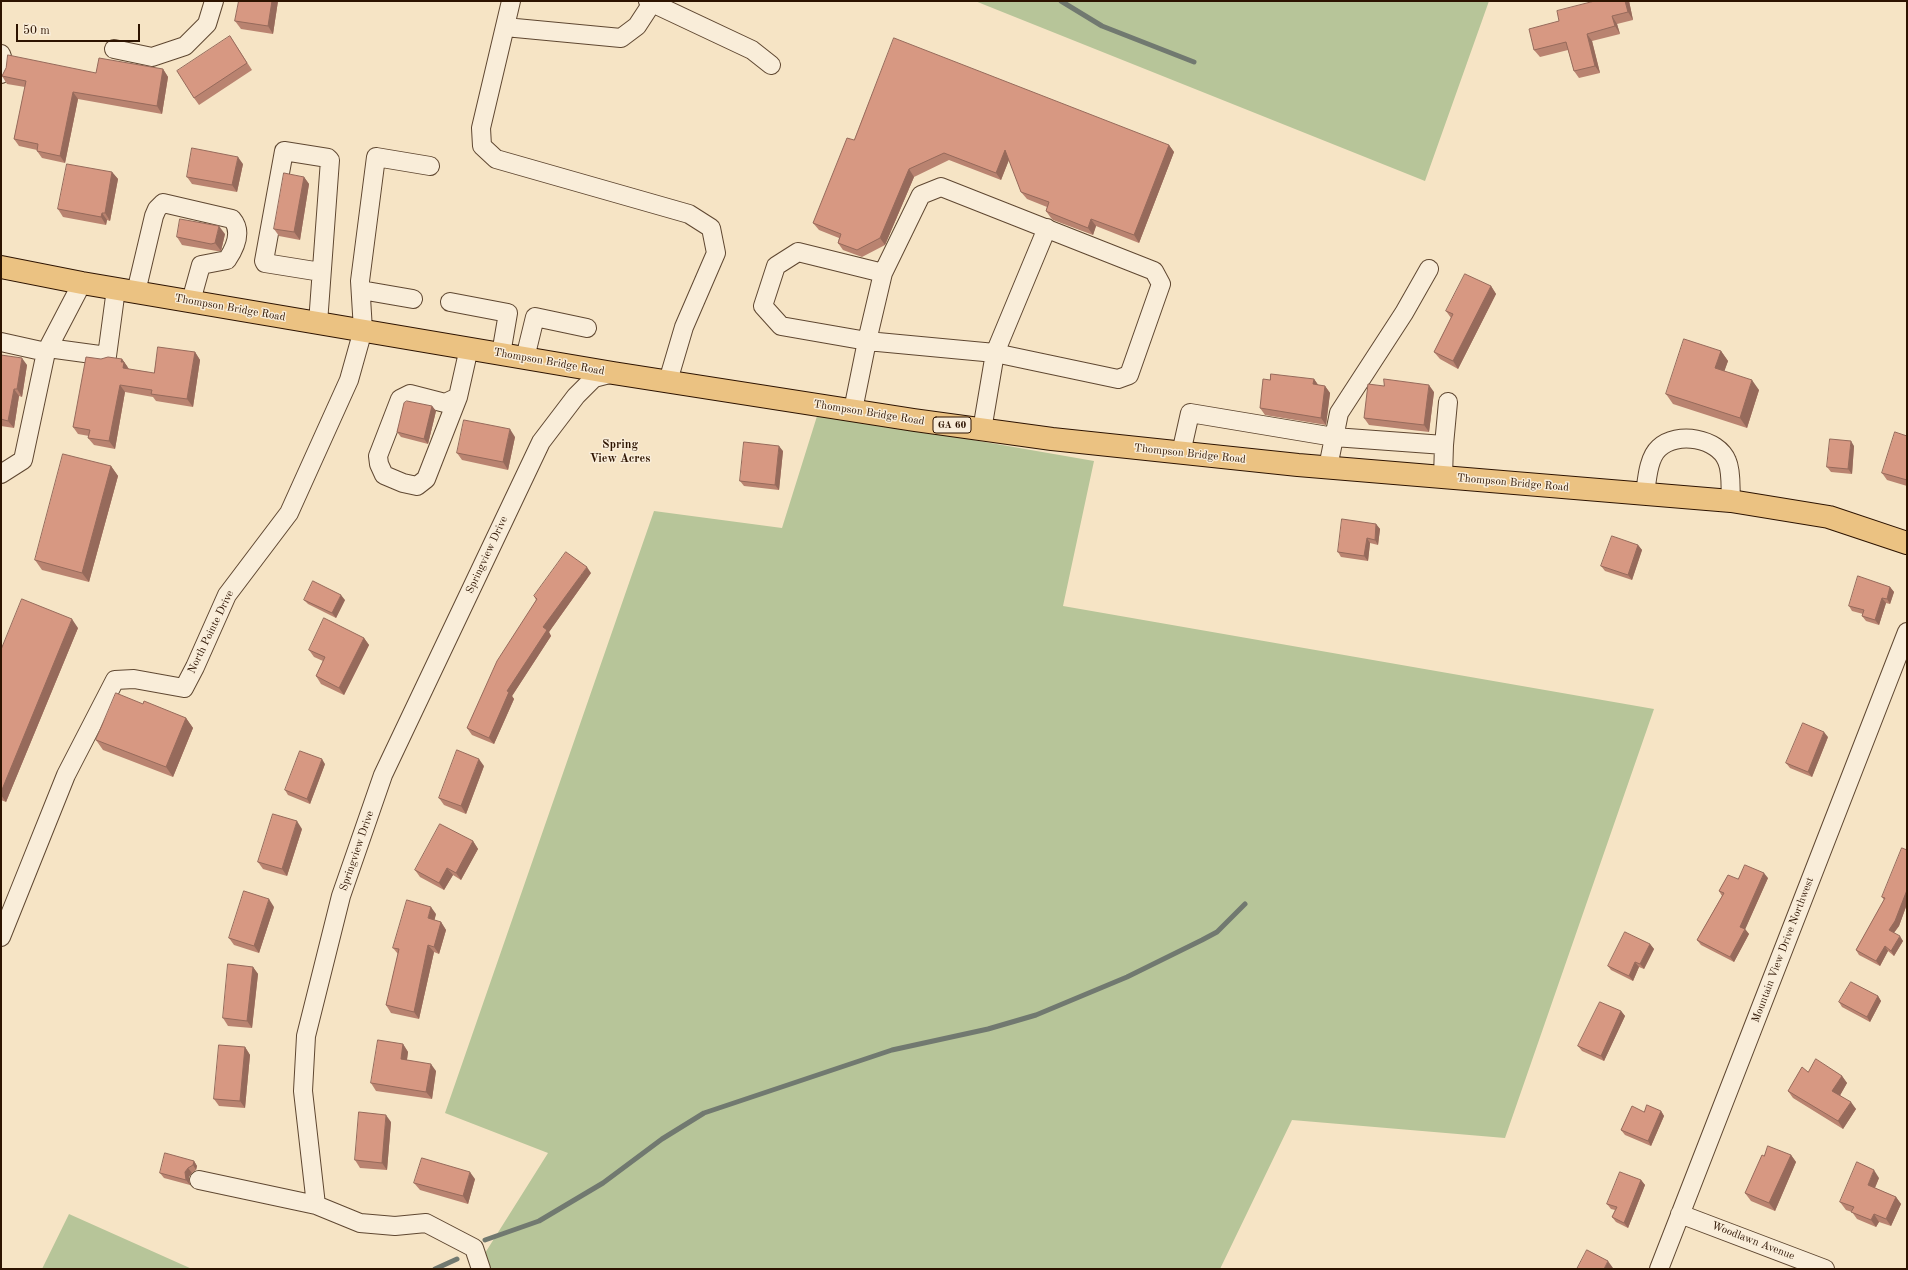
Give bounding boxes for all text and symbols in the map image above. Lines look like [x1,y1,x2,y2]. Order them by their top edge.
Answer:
scale bar [18,16,142,42]
text: 50 m [23,25,50,37]
street label: Thompson Bridge Road [174,292,286,324]
street label: Thompson Bridge Road [493,346,605,378]
street label: Thompson Bridge Road [812,398,926,428]
road number: GA 60 [933,417,971,433]
district label: Spring View Acres [590,438,650,466]
street label: Thompson Bridge Road [1133,442,1247,466]
street label: Thompson Bridge Road [1456,472,1570,494]
street label: Springview Drive [463,514,511,596]
street label: North Pointe Drive [185,588,237,676]
street label: Springview Drive [337,809,377,893]
street label: Mountain View Drive Northwest [1749,875,1817,1025]
street label: Woodlawn Avenue [1710,1219,1796,1263]

